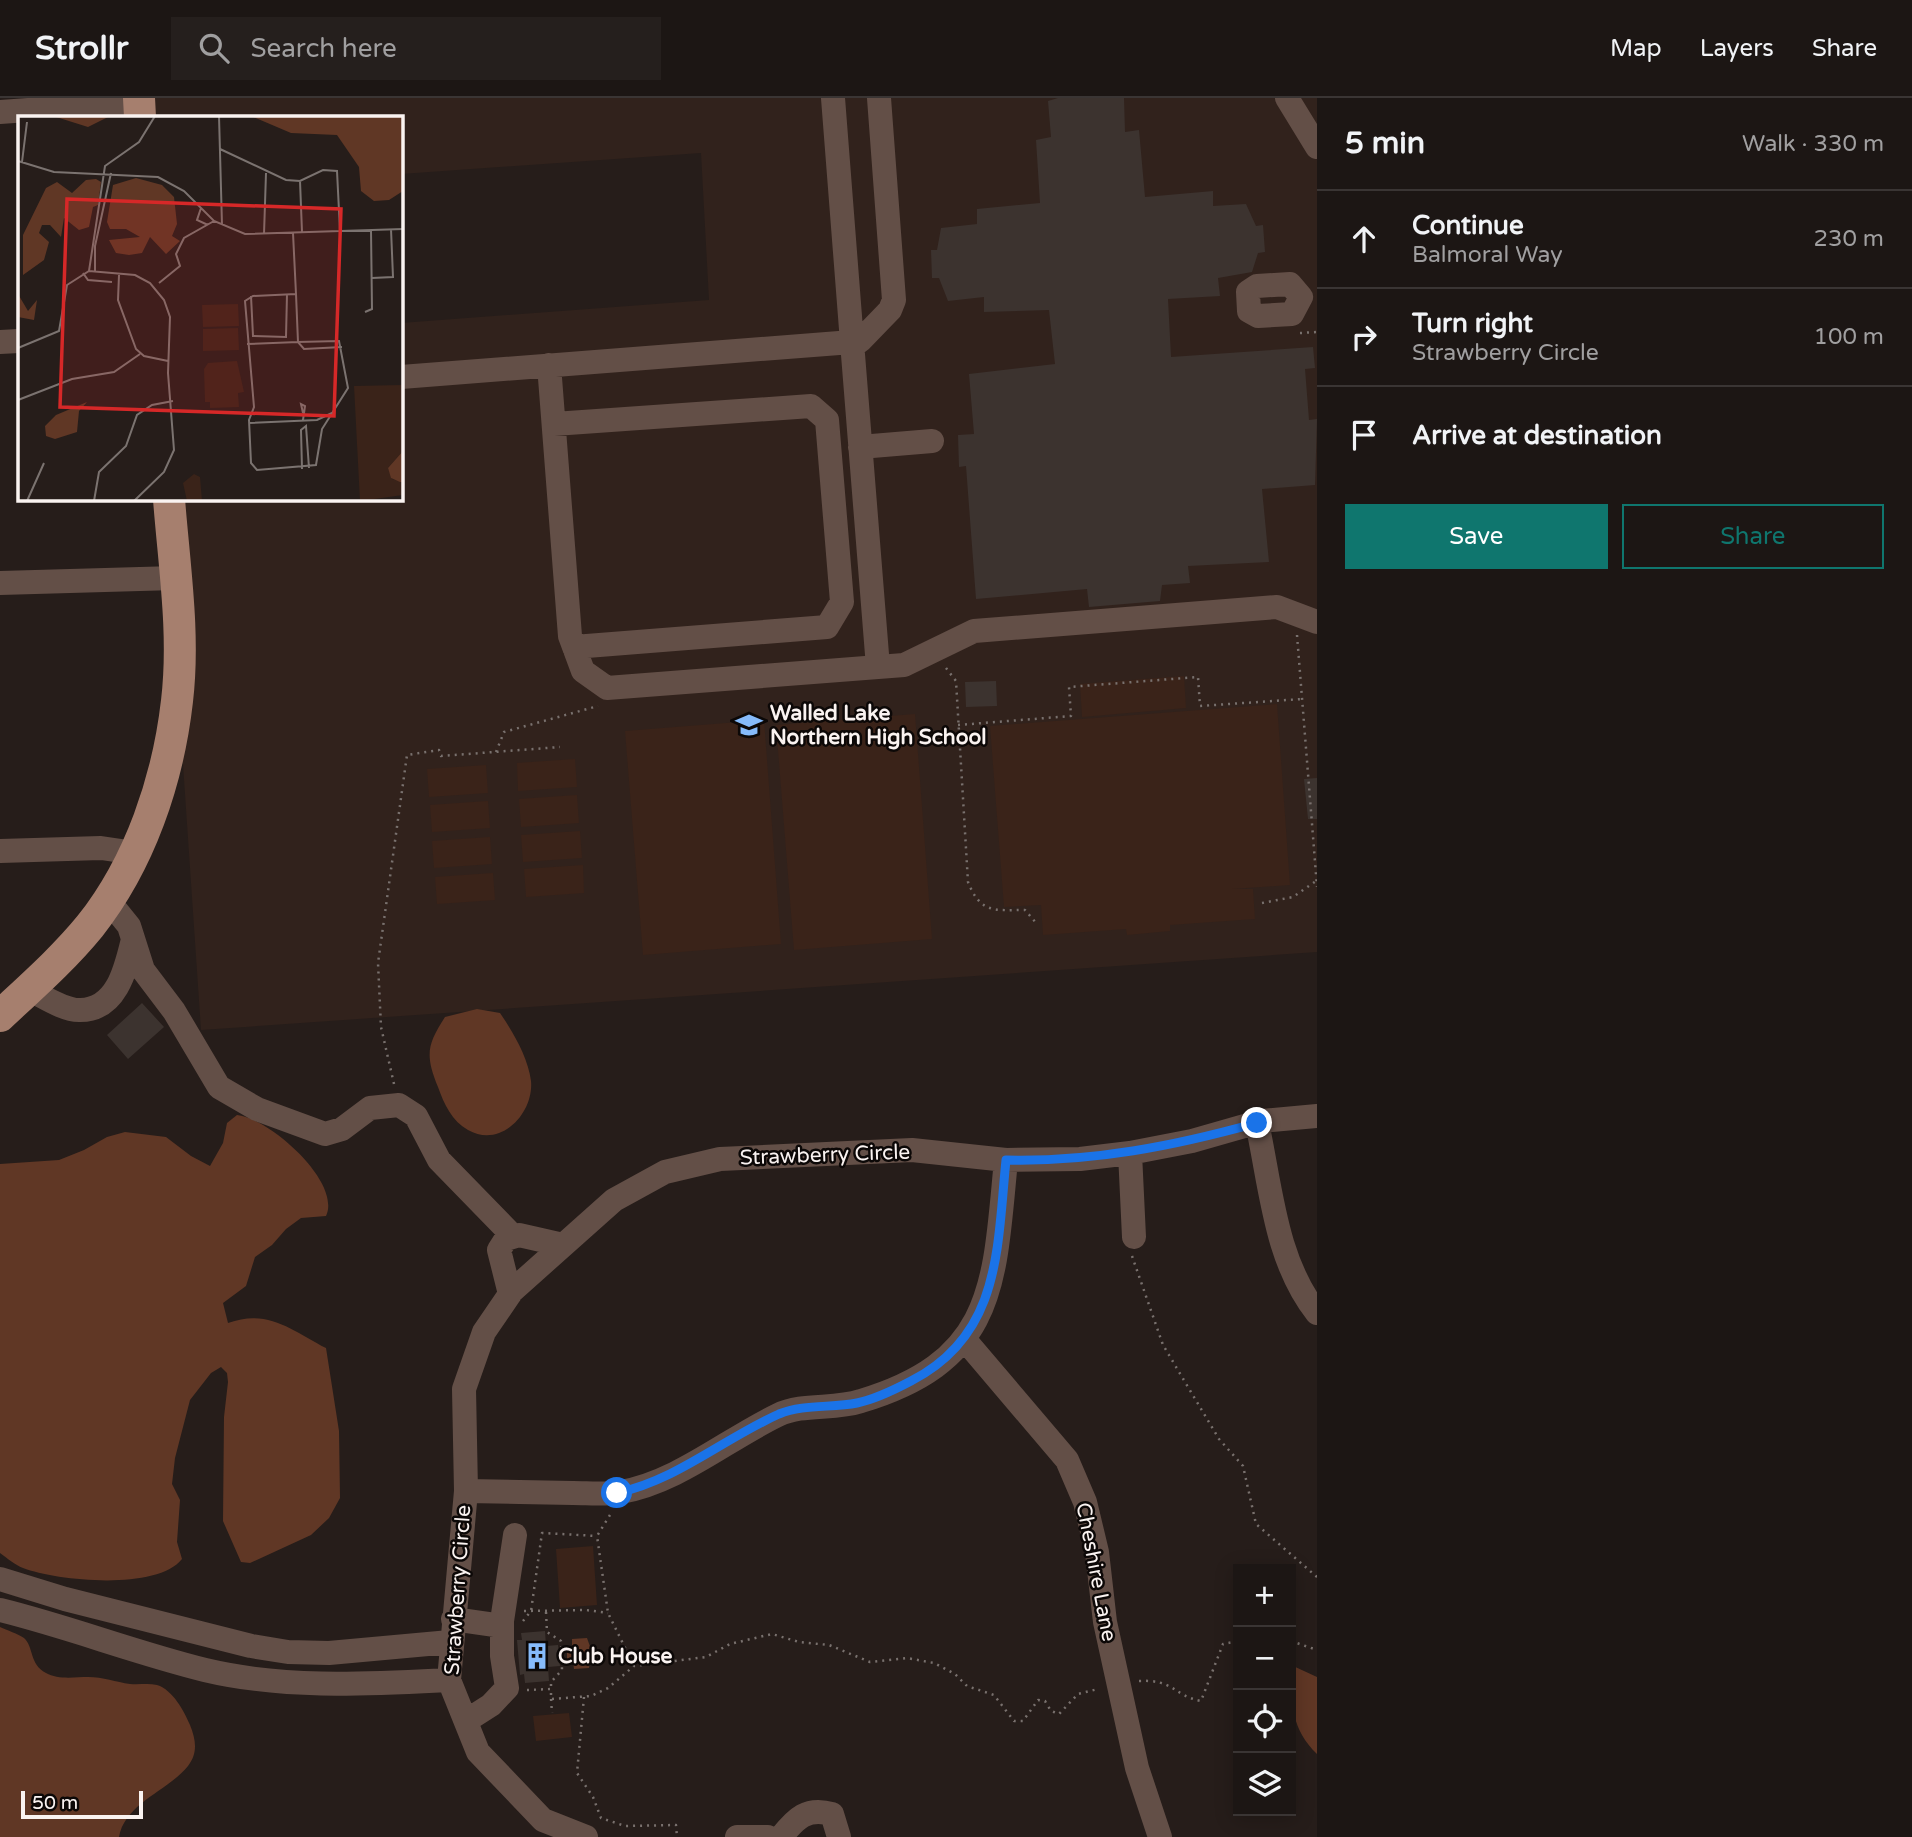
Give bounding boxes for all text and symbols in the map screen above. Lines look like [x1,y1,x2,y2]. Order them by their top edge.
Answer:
search box [171,17,661,80]
text: Strollr [35,29,129,68]
icon: search [195,29,233,67]
text: Search here [251,33,397,64]
text: Map [1610,34,1662,63]
text: Layers [1700,34,1774,63]
text: Share [1812,34,1877,63]
inset map [18,116,402,500]
text: 5 min [1345,125,1425,162]
text: Walk · 330 m [1742,130,1884,158]
text: Continue [1412,210,1524,241]
icon: ahead [1345,220,1383,258]
text: 230 m [1814,225,1884,253]
text: Balmoral Way [1412,241,1563,269]
text: Turn right [1412,308,1533,339]
icon: right [1345,318,1383,356]
text: 100 m [1814,323,1884,351]
text: Strawberry Circle [1412,339,1599,367]
icon: arrive [1345,416,1383,454]
text: Arrive at destination [1412,420,1662,451]
button: Save [1345,504,1608,569]
button: Share [1622,504,1884,569]
place label: Walled Lake Northern High School [770,701,986,750]
school or university icon: Walled Lake Northern High School [734,710,764,740]
route end [1241,1107,1272,1138]
street label: Strawberry Circle [739,1140,911,1170]
route start [601,1477,632,1508]
street label: Cheshire Lane [1070,1500,1122,1644]
street label: Strawberry Circle [440,1504,476,1676]
map controls [1233,1564,1296,1816]
button: + [1233,1564,1296,1627]
button: − [1233,1627,1296,1690]
building icon: Club House [522,1641,552,1671]
place label: Club House [558,1644,673,1669]
button: locate [1233,1690,1296,1753]
button: layers [1233,1753,1296,1816]
scale bar [21,1788,144,1820]
text: 50 m [32,1792,78,1814]

